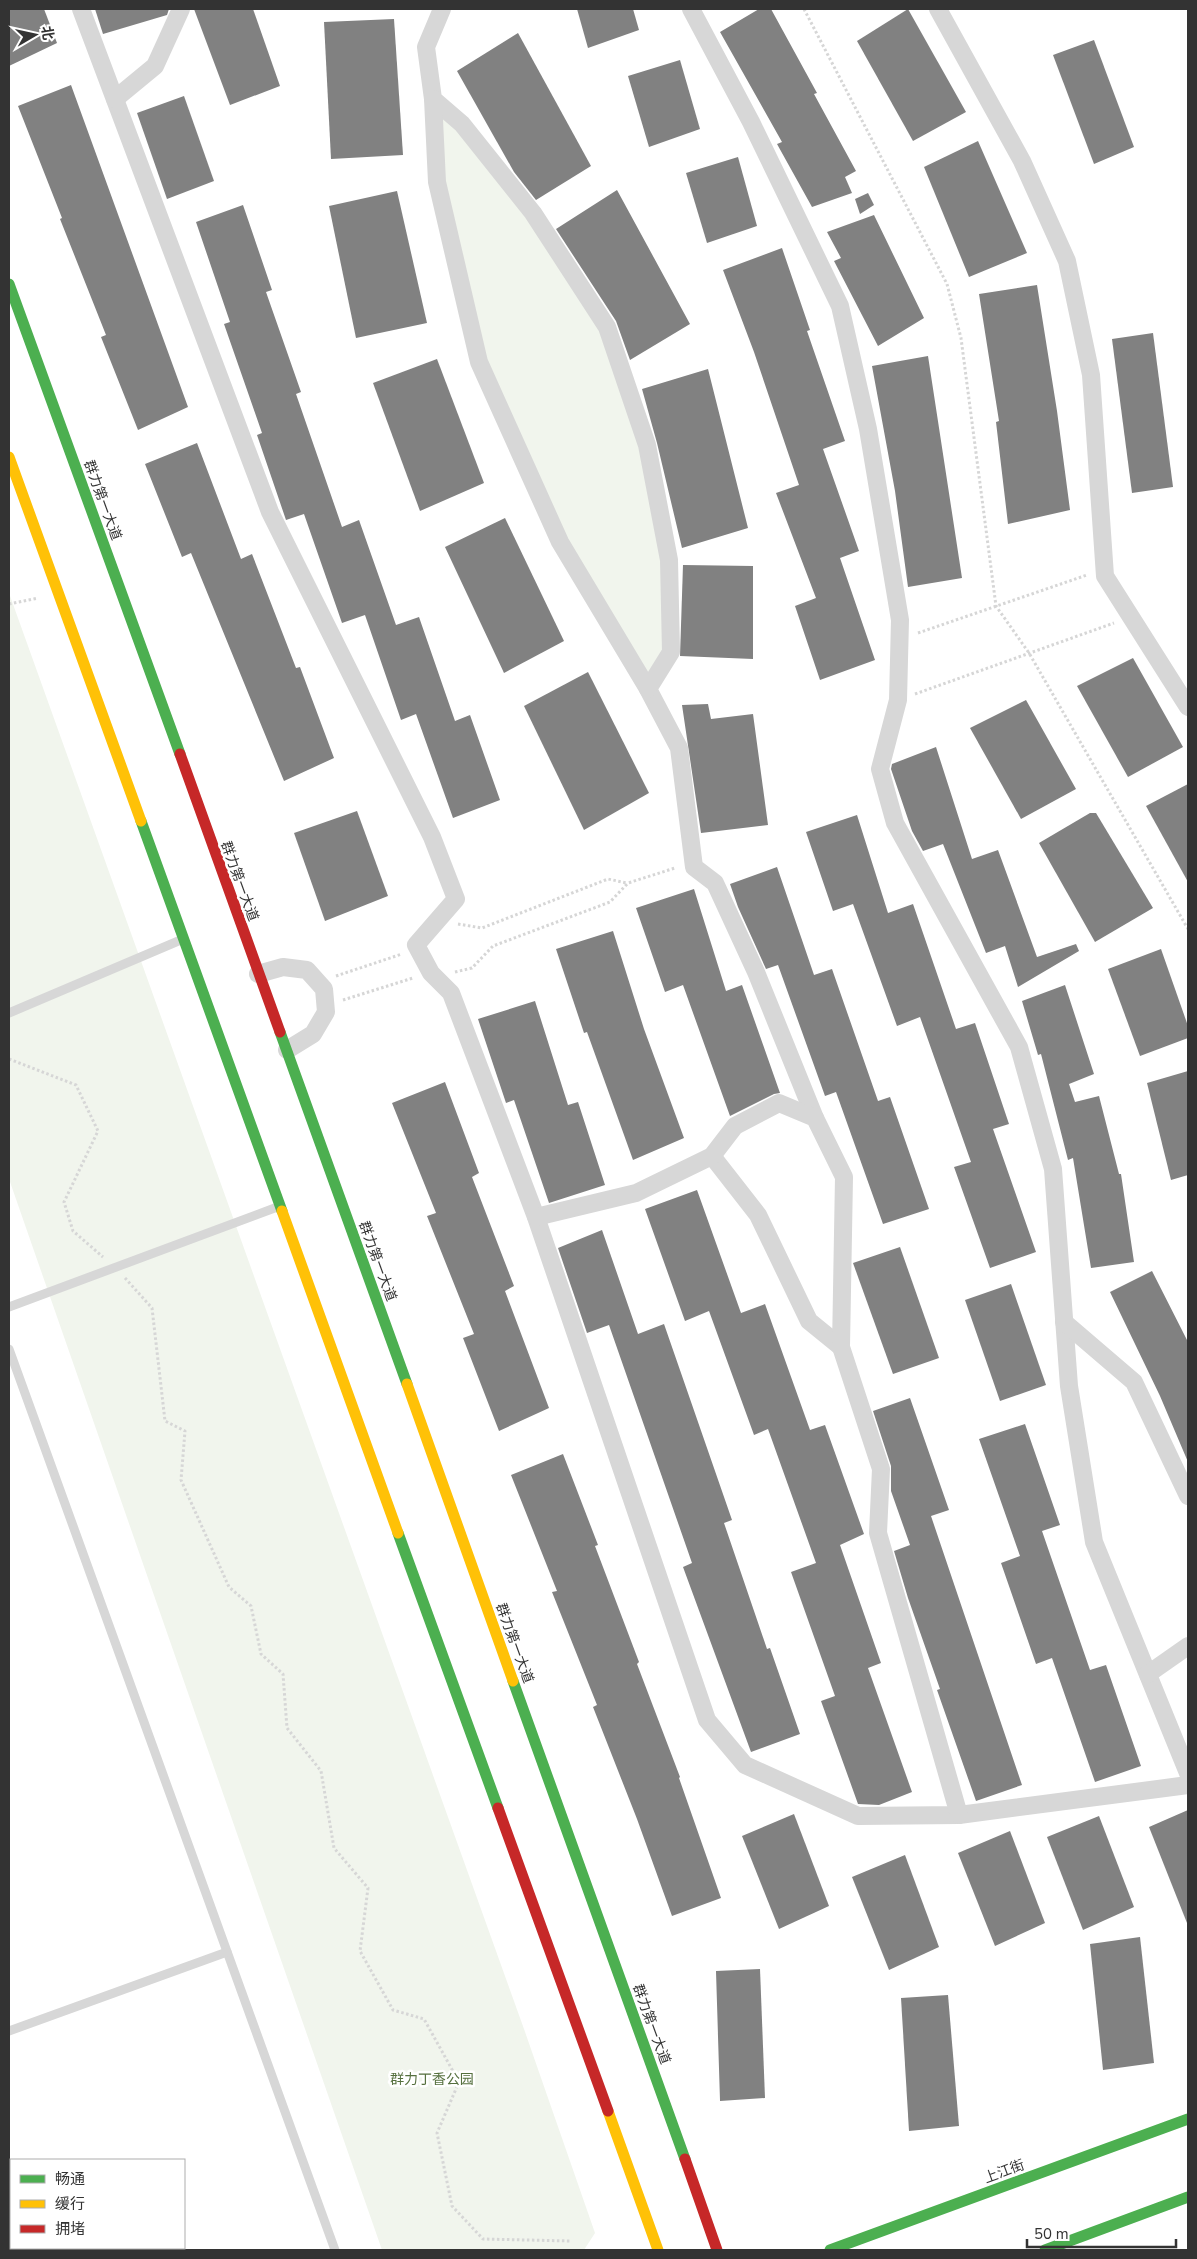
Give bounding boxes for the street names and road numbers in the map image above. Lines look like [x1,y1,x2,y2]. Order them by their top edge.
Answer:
street label: 群力第一大道 [79,457,126,543]
street label: 群力第一大道 [216,838,263,924]
street label: 群力第一大道 [354,1218,401,1304]
street label: 群力第一大道 [491,1600,538,1686]
street label: 群力第一大道 [628,1981,675,2067]
street label: 上江街 [981,2155,1027,2188]

